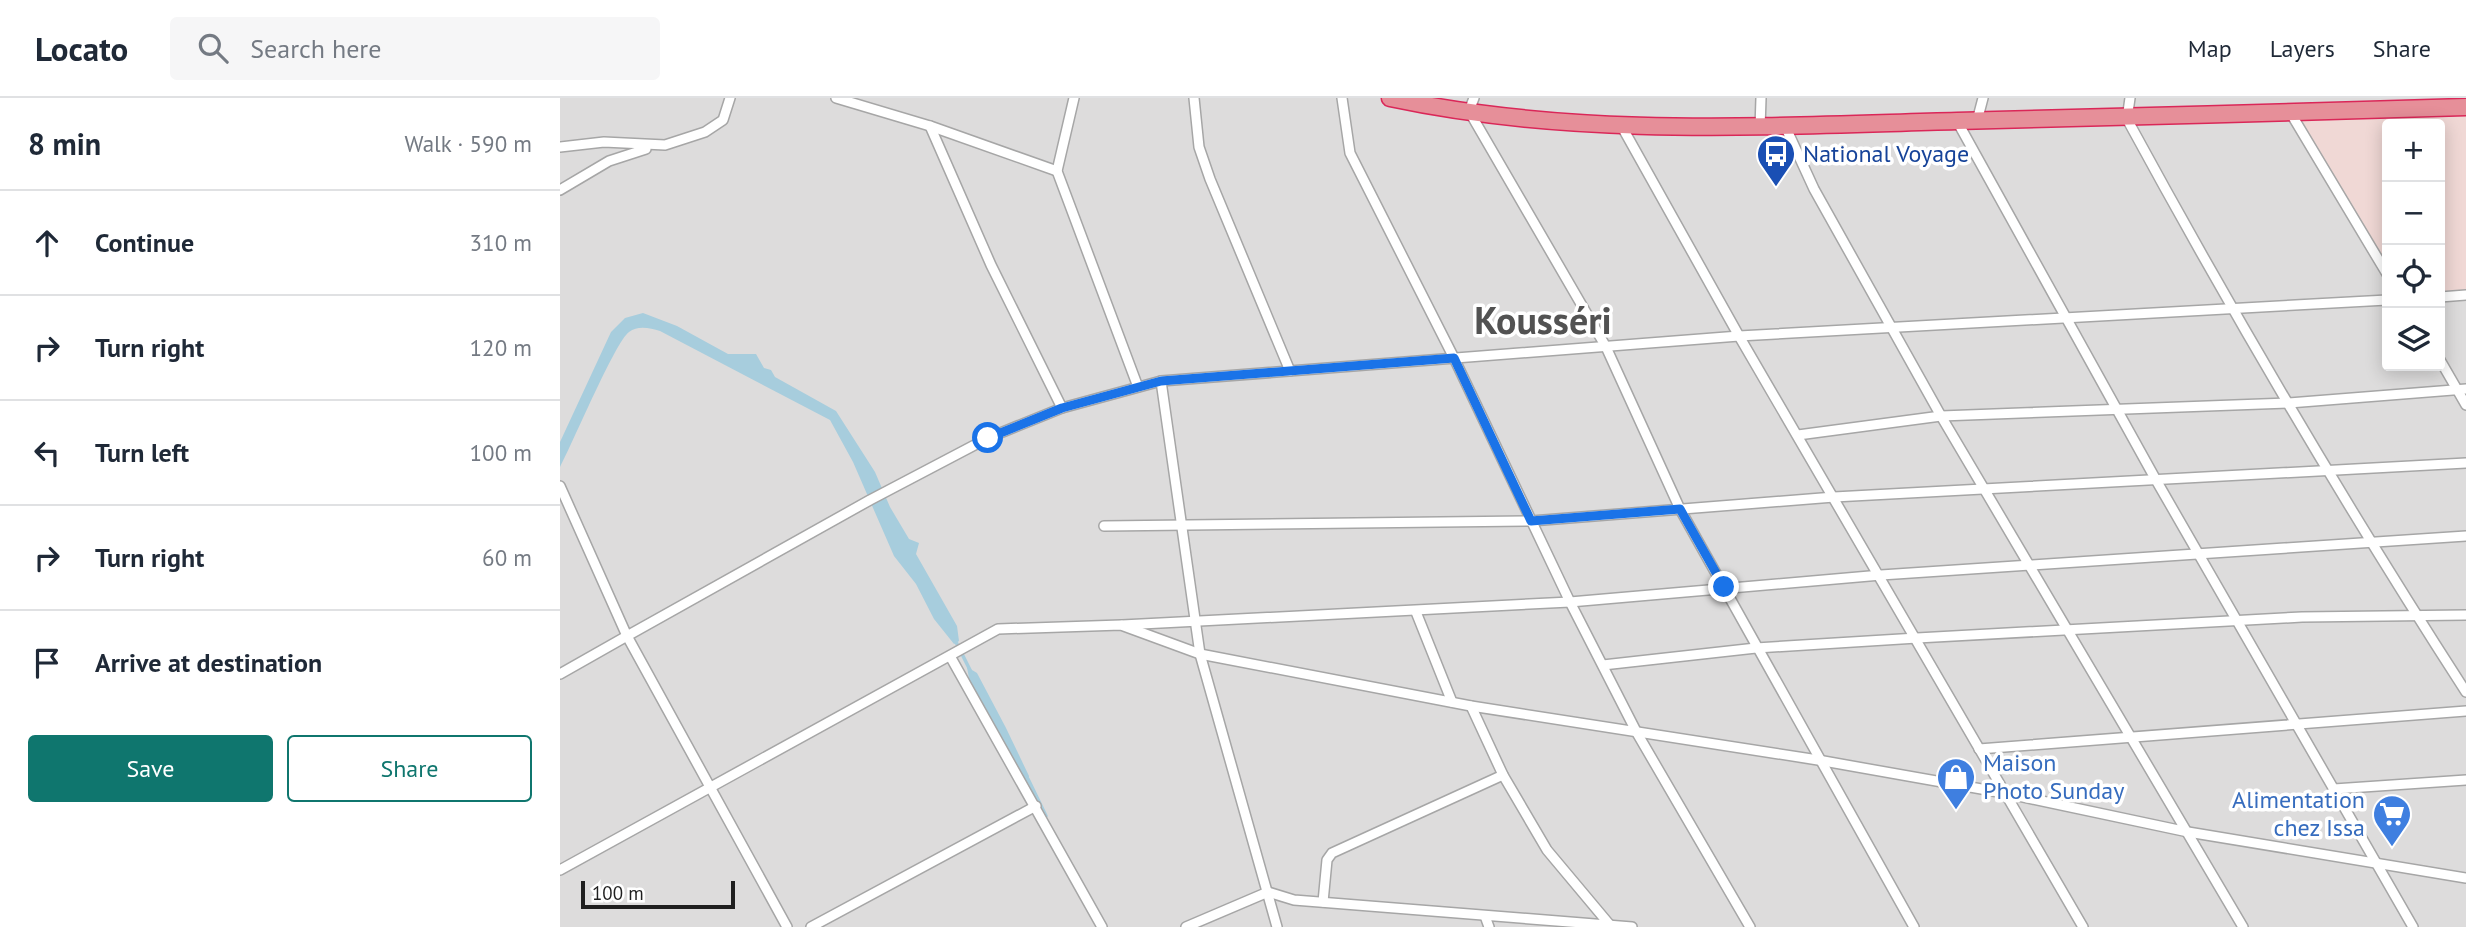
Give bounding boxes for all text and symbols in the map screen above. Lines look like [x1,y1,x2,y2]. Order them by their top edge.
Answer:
search box [170,17,660,80]
text: Locato [35,27,128,70]
icon: search [194,29,232,67]
text: Search here [250,32,381,65]
text: Map [2188,33,2232,64]
text: Layers [2270,33,2335,64]
text: Share [2373,33,2431,64]
map controls [2382,119,2445,371]
button: + [2382,119,2445,182]
text: 8 min [28,124,101,163]
text: Walk · 590 m [405,129,532,158]
bus stop icon: National Voyage [1755,133,1797,188]
place label: National Voyage [1803,138,1969,169]
button: − [2382,182,2445,245]
icon: ahead [28,224,66,262]
text: Continue [95,226,194,259]
text: 310 m [470,228,532,257]
button: locate [2382,245,2445,308]
district label: Kousséri [1474,295,1612,344]
button: layers [2382,308,2445,371]
icon: right [28,329,66,367]
text: Turn right [95,331,204,364]
text: 120 m [470,333,532,362]
route start [972,422,1003,453]
icon: left [28,434,66,472]
text: Turn left [95,436,189,469]
text: 100 m [470,438,532,467]
icon: right [28,539,66,577]
text: Turn right [95,541,204,574]
text: 60 m [482,543,532,572]
route end [1708,571,1739,602]
icon: arrive [28,644,66,682]
text: Arrive at destination [95,646,322,679]
button: Save [28,735,273,802]
button: Share [287,735,532,802]
place label: Maison Photo Sunday [1983,747,2124,806]
shop icon: Maison Photo Sunday [1935,756,1977,811]
place label: Alimentation chez Issa [2232,784,2365,843]
supermarket icon: Alimentation chez Issa [2371,793,2413,848]
scale bar [581,878,735,910]
text: 100 m [592,881,644,905]

